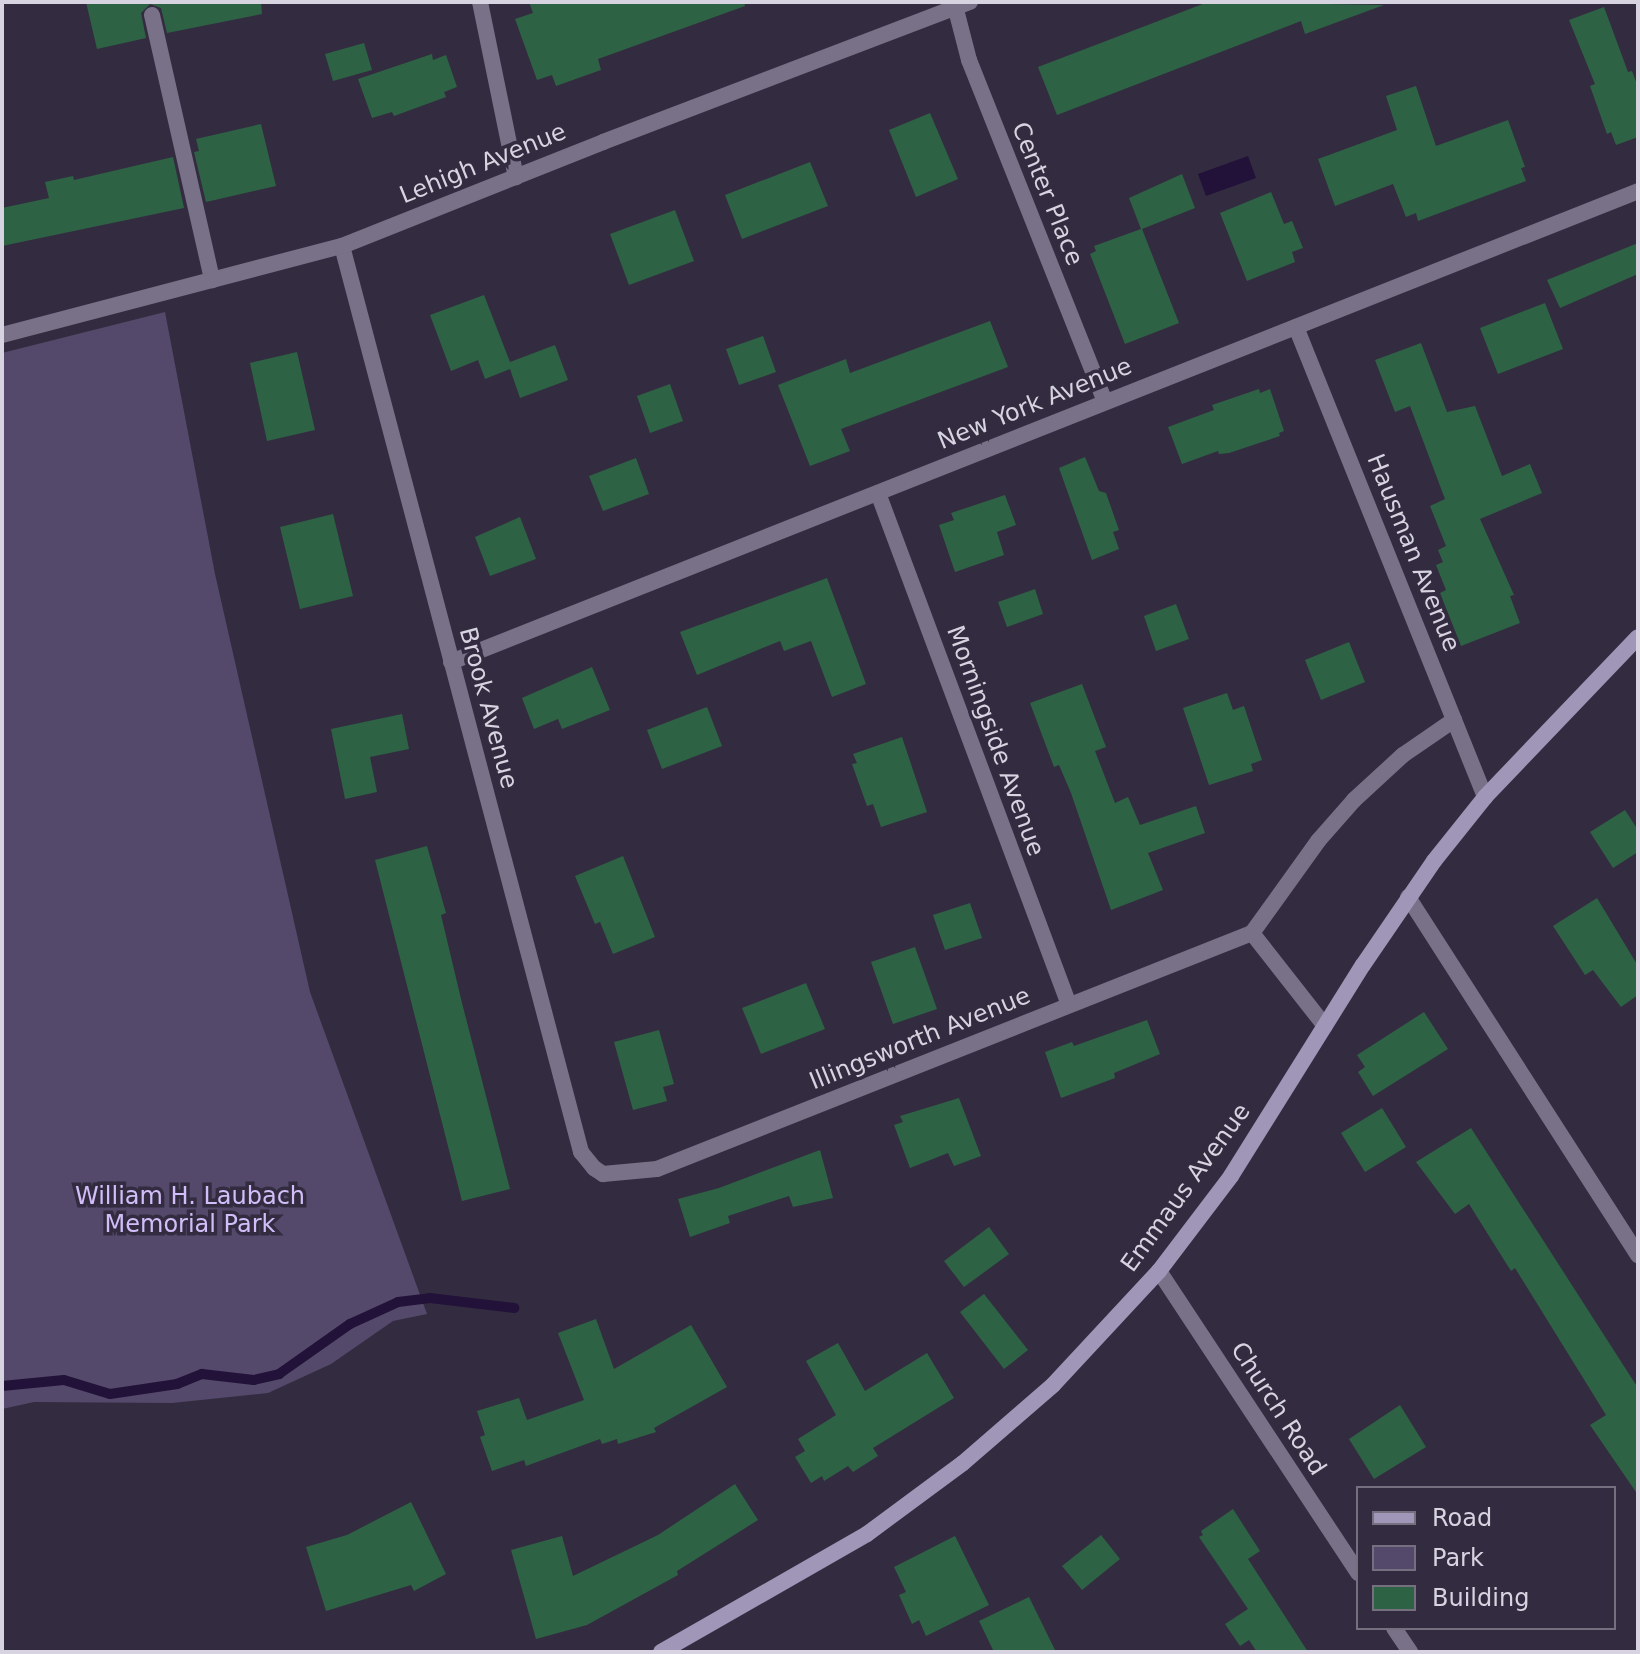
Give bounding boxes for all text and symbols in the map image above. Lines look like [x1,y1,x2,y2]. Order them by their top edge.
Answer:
street label: Lehigh Avenue [396,118,570,210]
street label: Center Place [1005,118,1089,270]
street label: New York Avenue [934,352,1136,456]
street label: Hausman Avenue [1360,450,1466,656]
street label: Morningside Avenue [940,622,1050,860]
street label: Brook Avenue [453,624,523,792]
street label: Illingsworth Avenue [805,982,1035,1096]
street label: Emmaus Avenue [1115,1098,1257,1278]
park label: William H. Laubach Memorial Park [75,1183,305,1239]
street label: Church Road [1224,1337,1332,1481]
legend [1356,1486,1616,1630]
text: Road [1432,1504,1492,1532]
text: Park [1432,1544,1484,1572]
text: Building [1432,1584,1529,1612]

